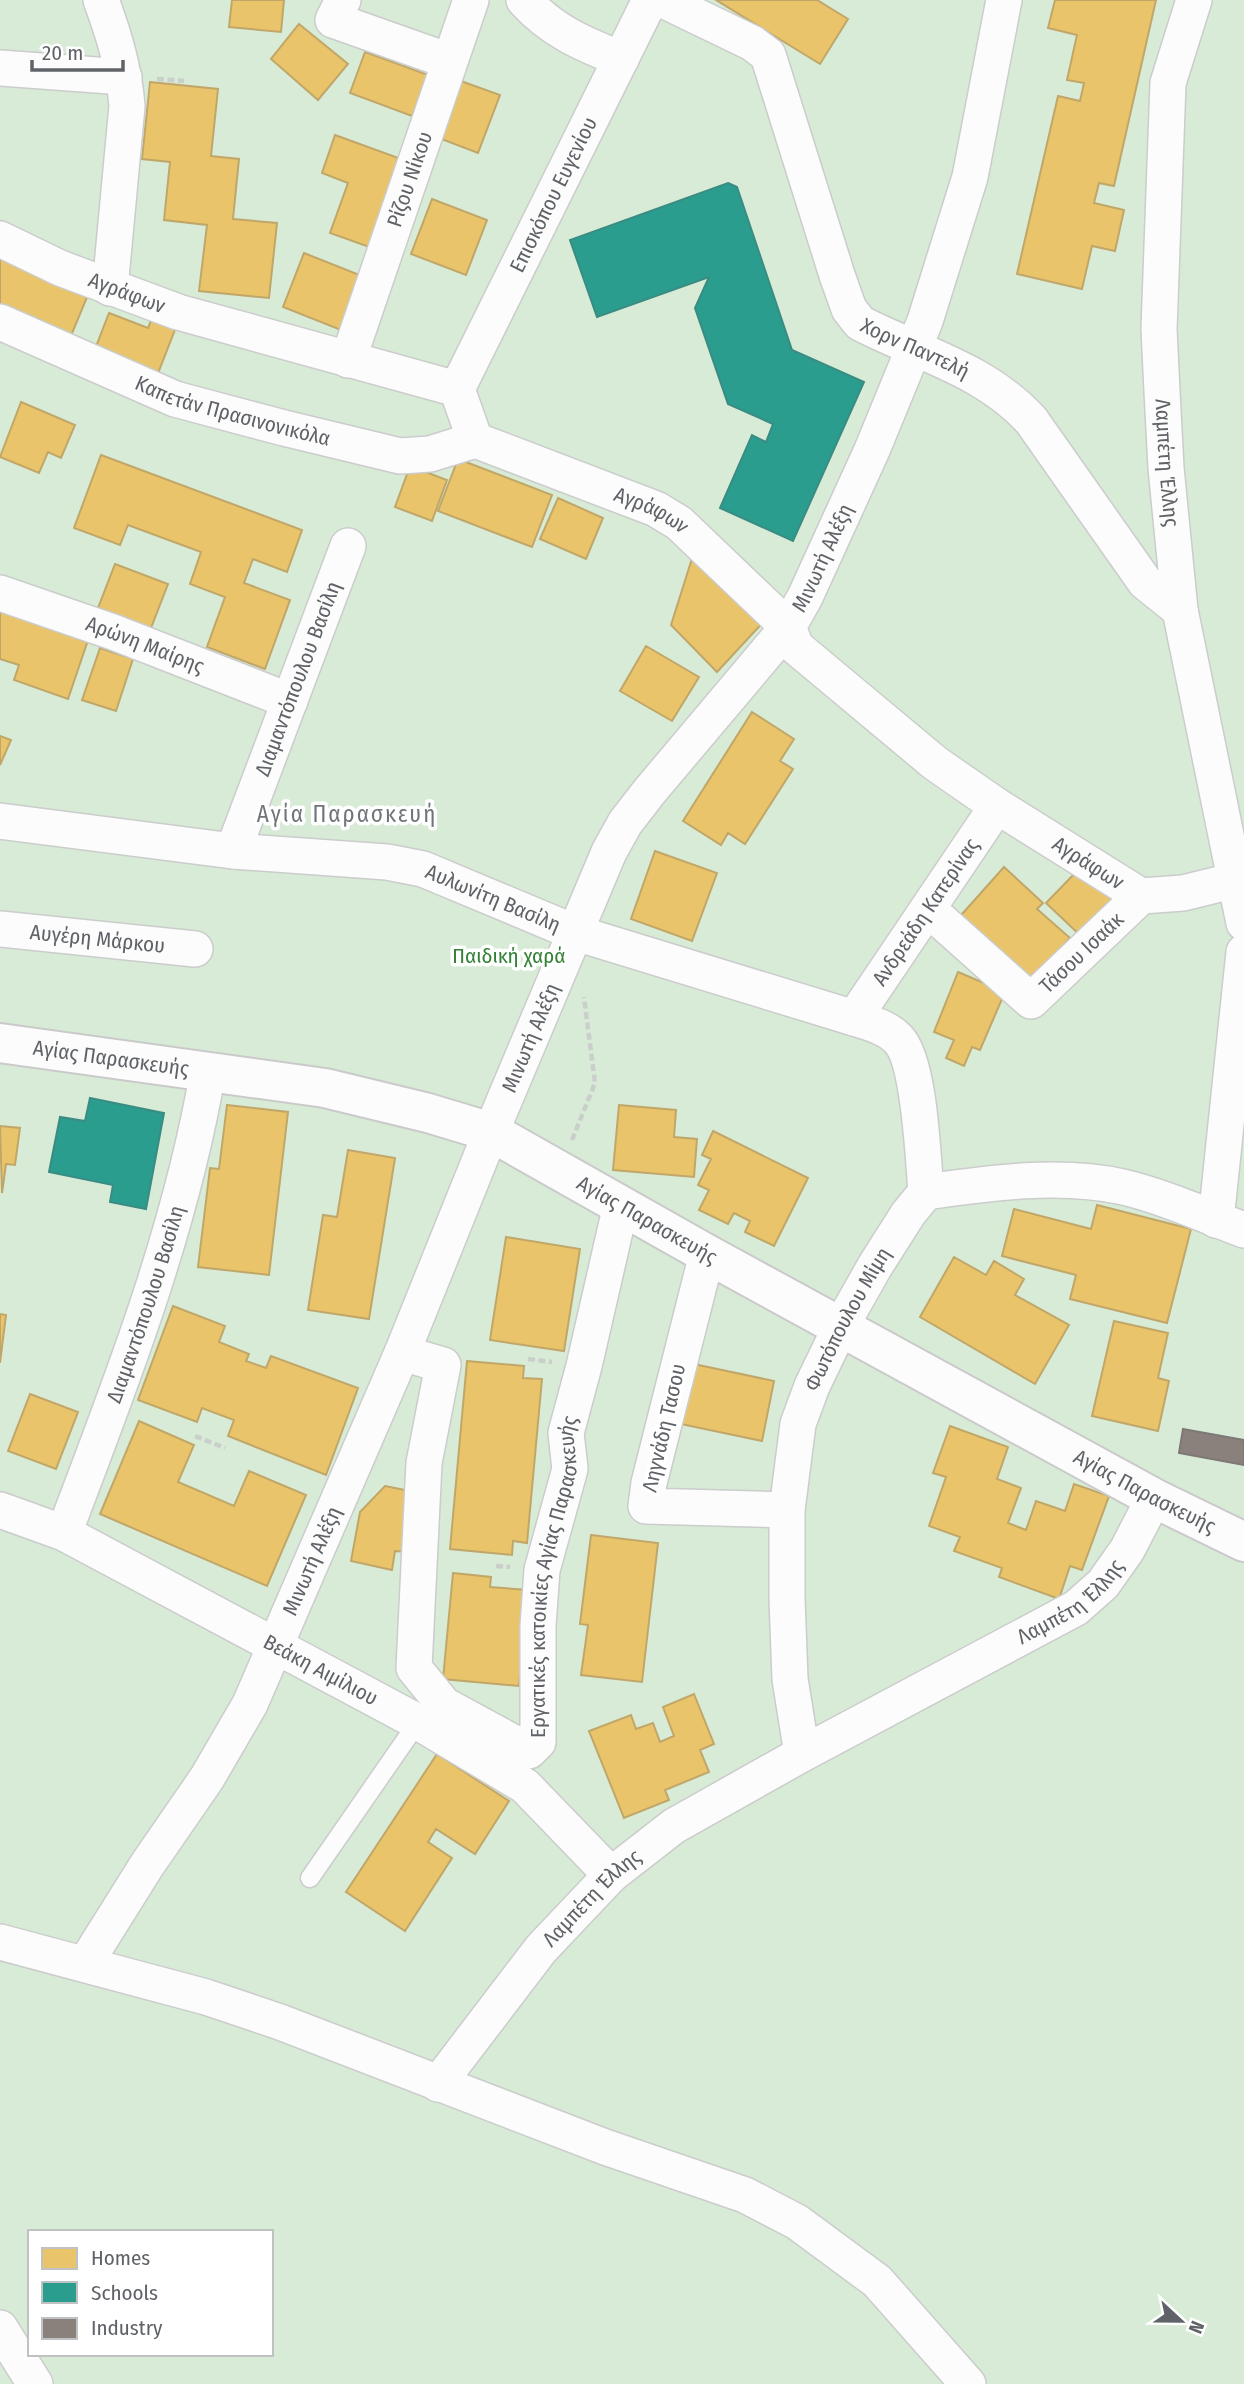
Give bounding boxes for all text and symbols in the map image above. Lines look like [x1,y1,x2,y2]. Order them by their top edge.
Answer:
scale bar [32,28,122,72]
text: 20 m [42,40,83,66]
street label: Επισκόπου Ευγενίου [504,113,603,277]
street label: Ρίζου Νίκου [381,128,438,231]
street label: Αγράφων [85,267,169,319]
street label: Χορν Παντελή [856,312,974,384]
street label: Καπετάν Πρασινονικόλα [131,370,333,452]
street label: Λαμπέτη Έλλης [1149,398,1185,528]
street label: Αγράφων [610,481,695,539]
street label: Μινωτή Αλέξη [786,500,859,617]
street label: Διαμαντόπουλου Βασίλη [249,578,346,780]
street label: Αρώνη Μαίρης [82,611,208,679]
district label: Αγία Παρασκευή [257,800,437,828]
street label: Αγράφων [1047,831,1129,895]
street label: Ανδρεάδη Κατερίνας [867,833,985,991]
street label: Αυλωνίτη Βασίλη [422,859,564,938]
street label: Τάσου Ισαάκ [1034,907,1129,999]
street label: Αυγέρη Μάρκου [29,919,166,959]
park label: Παιδική χαρά [452,943,566,969]
street label: Μινωτή Αλέξη [496,979,565,1096]
street label: Αγίας Παρασκευής [31,1035,191,1082]
street label: Αγίας Παρασκευής [572,1170,722,1270]
street label: Διαμαντόπουλου Βασίλη [101,1203,190,1407]
street label: Φωτόπουλου Μίμη [799,1242,897,1395]
street label: Ληγνάδη Τασου [637,1361,691,1495]
street label: Εργατικές κατοικίες Αγίας Παρασκευής [525,1413,584,1738]
street label: Αγίας Παρασκευής [1069,1444,1220,1539]
street label: Μινωτή Αλέξη [277,1502,347,1619]
street label: Λαμπέτη Έλλης [1012,1554,1129,1650]
street label: Βεάκη Αιμίλιου [259,1629,383,1711]
street label: Λαμπέτη Έλλης [537,1843,646,1952]
legend [28,2230,273,2356]
text: Homes [91,2245,150,2271]
text: Schools [91,2280,158,2306]
north arrow [1146,2286,1216,2356]
text: Industry [91,2315,163,2341]
text: N [1184,2318,1209,2337]

